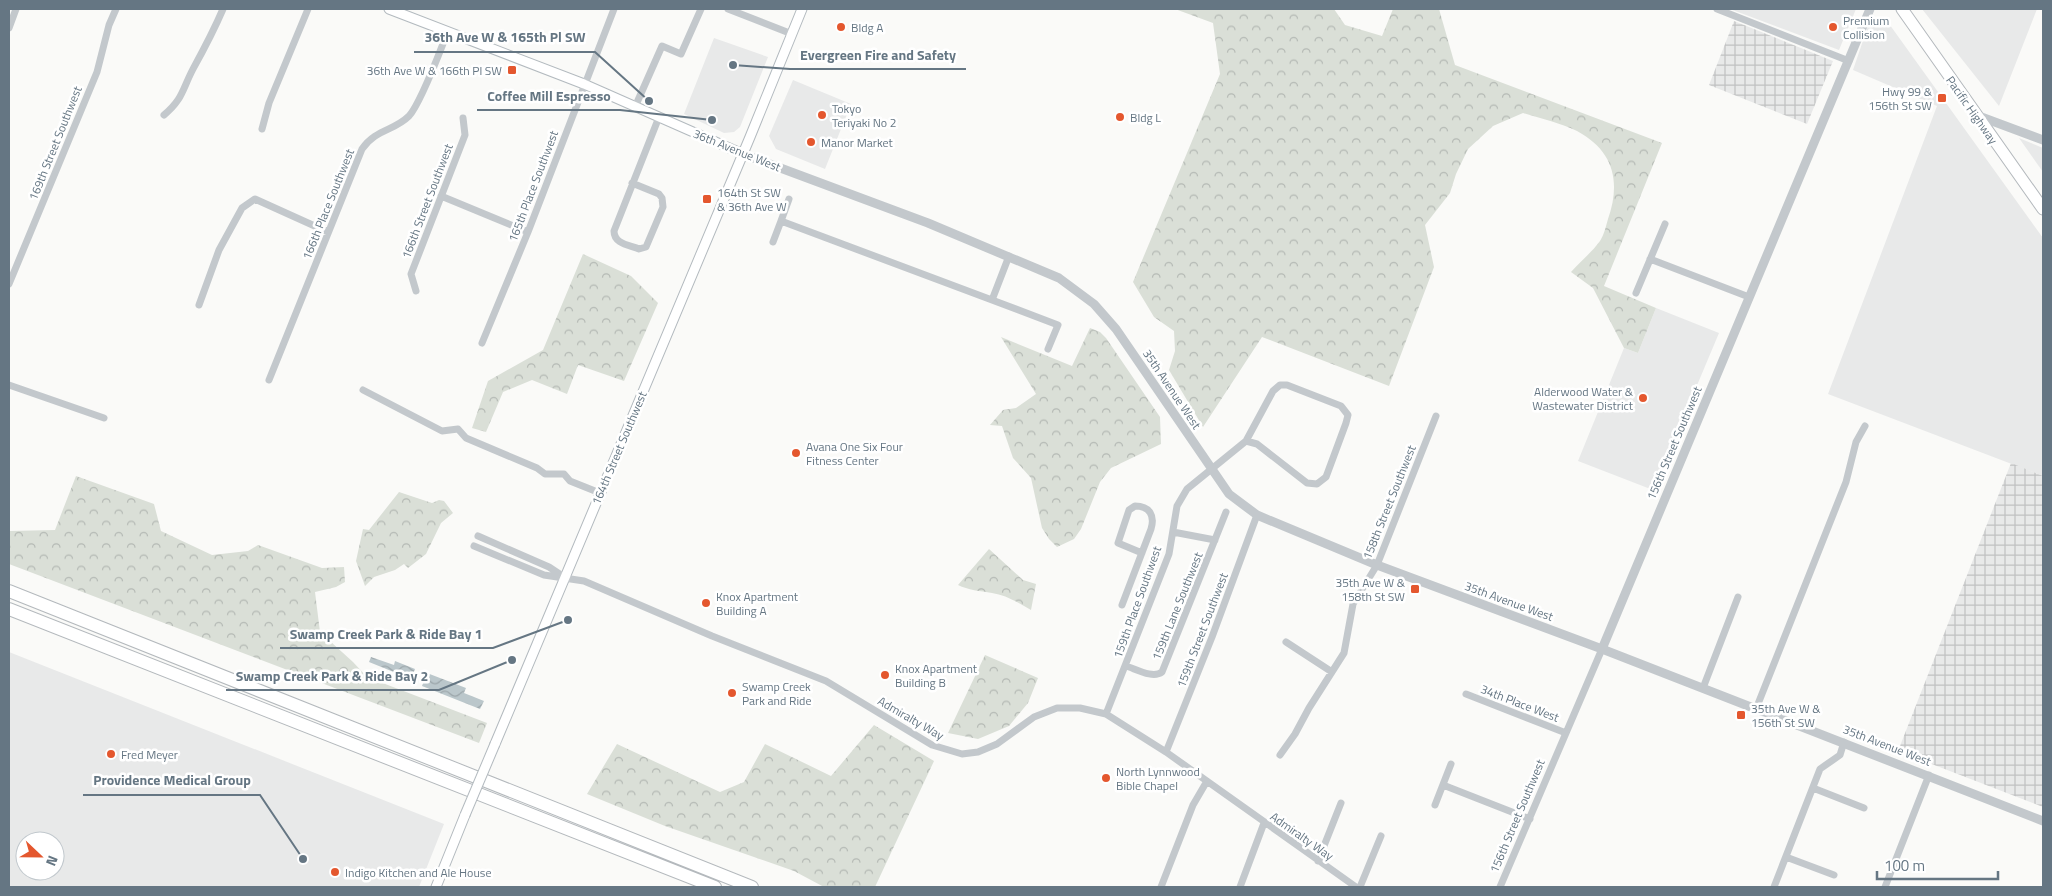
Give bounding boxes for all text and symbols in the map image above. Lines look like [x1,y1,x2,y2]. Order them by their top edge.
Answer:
place label: Premium Collision [1843,11,1889,44]
place label: Bldg A [851,18,883,37]
marker: Bldg A [835,21,847,33]
marker: Premium Collision [1827,21,1839,33]
callout: 36th Ave W & 165th Pl SW [414,23,595,52]
text: 36th Ave W & 165th Pl SW [424,26,586,47]
callout: Evergreen Fire and Safety [790,40,966,69]
text: Evergreen Fire and Safety [800,44,956,65]
place label: 36th Ave W & 166th Pl SW [367,61,502,80]
marker: 36th Ave W & 166th Pl SW [506,64,518,76]
street label: Pacific Highway [1941,72,2003,148]
callout: Coffee Mill Espresso [477,81,620,110]
street label: 169th Street Southwest [23,82,87,203]
place label: Hwy 99 & 156th St SW [1868,82,1933,115]
text: Coffee Mill Espresso [487,85,611,106]
marker: Hwy 99 & 156th St SW [1936,92,1948,104]
place label: Tokyo Teriyaki No 2 [832,99,897,132]
place label: Bldg L [1130,108,1161,127]
marker: Tokyo Teriyaki No 2 [816,109,828,121]
marker: Bldg L [1114,111,1126,123]
street label: 36th Avenue West [690,124,784,177]
street label: 165th Place Southwest [503,127,563,244]
place label: Manor Market [821,133,894,152]
marker: Manor Market [805,136,817,148]
street label: 166th Street Southwest [396,140,458,261]
street label: 166th Place Southwest [297,145,359,262]
place label: 164th St SW & 36th Ave W [717,183,787,216]
marker: 164th St SW & 36th Ave W [701,193,713,205]
street label: 35th Avenue West [1138,345,1206,434]
place label: Alderwood Water & Wastewater District [1532,382,1634,415]
street label: 156th Street Southwest [1641,383,1707,503]
street label: 164th Street Southwest [586,388,652,508]
marker: Alderwood Water & Wastewater District [1637,392,1649,404]
place label: Avana One Six Four Fitness Center [806,437,903,470]
street label: 158th Street Southwest [1357,441,1421,562]
marker: Avana One Six Four Fitness Center [790,447,802,459]
street label: 159th Place Southwest [1108,543,1166,661]
street label: 159th Lane Southwest [1147,548,1208,663]
street label: 159th Street Southwest [1171,569,1233,690]
place label: 35th Ave W & 158th St SW [1335,573,1406,606]
street label: 35th Avenue West [1462,576,1557,626]
marker: 35th Ave W & 158th St SW [1409,583,1421,595]
place label: Knox Apartment Building A [716,587,799,620]
marker: Knox Apartment Building A [700,597,712,609]
callout: Swamp Creek Park & Ride Bay 1 [280,619,493,648]
text: Swamp Creek Park & Ride Bay 1 [290,623,482,644]
place label: Knox Apartment Building B [895,659,978,692]
callout: Swamp Creek Park & Ride Bay 2 [226,661,439,690]
text: Swamp Creek Park & Ride Bay 2 [236,665,428,686]
marker: Knox Apartment Building B [879,669,891,681]
place label: Swamp Creek Park and Ride [742,677,811,710]
street label: 34th Place West [1478,679,1563,727]
marker: Swamp Creek Park and Ride [726,687,738,699]
street label: Admiralty Way [874,691,948,745]
place label: 35th Ave W & 156th St SW [1751,699,1821,732]
marker: 35th Ave W & 156th St SW [1735,709,1747,721]
street label: 35th Avenue West [1840,719,1935,771]
place label: Fred Meyer [121,745,178,764]
marker: Fred Meyer [105,748,117,760]
street label: 156th Street Southwest [1484,756,1550,876]
place label: North Lynnwood Bible Chapel [1116,762,1200,795]
callout: Providence Medical Group [83,766,260,795]
text: Providence Medical Group [93,769,251,790]
marker: North Lynnwood Bible Chapel [1100,772,1112,784]
street label: Admiralty Way [1266,807,1338,865]
north arrow [15,831,65,881]
scale bar [1877,848,1998,880]
text: N [41,853,64,869]
text: 100 m [1884,854,1925,877]
place label: Indigo Kitchen and Ale House [345,863,491,882]
marker: Indigo Kitchen and Ale House [329,866,341,878]

